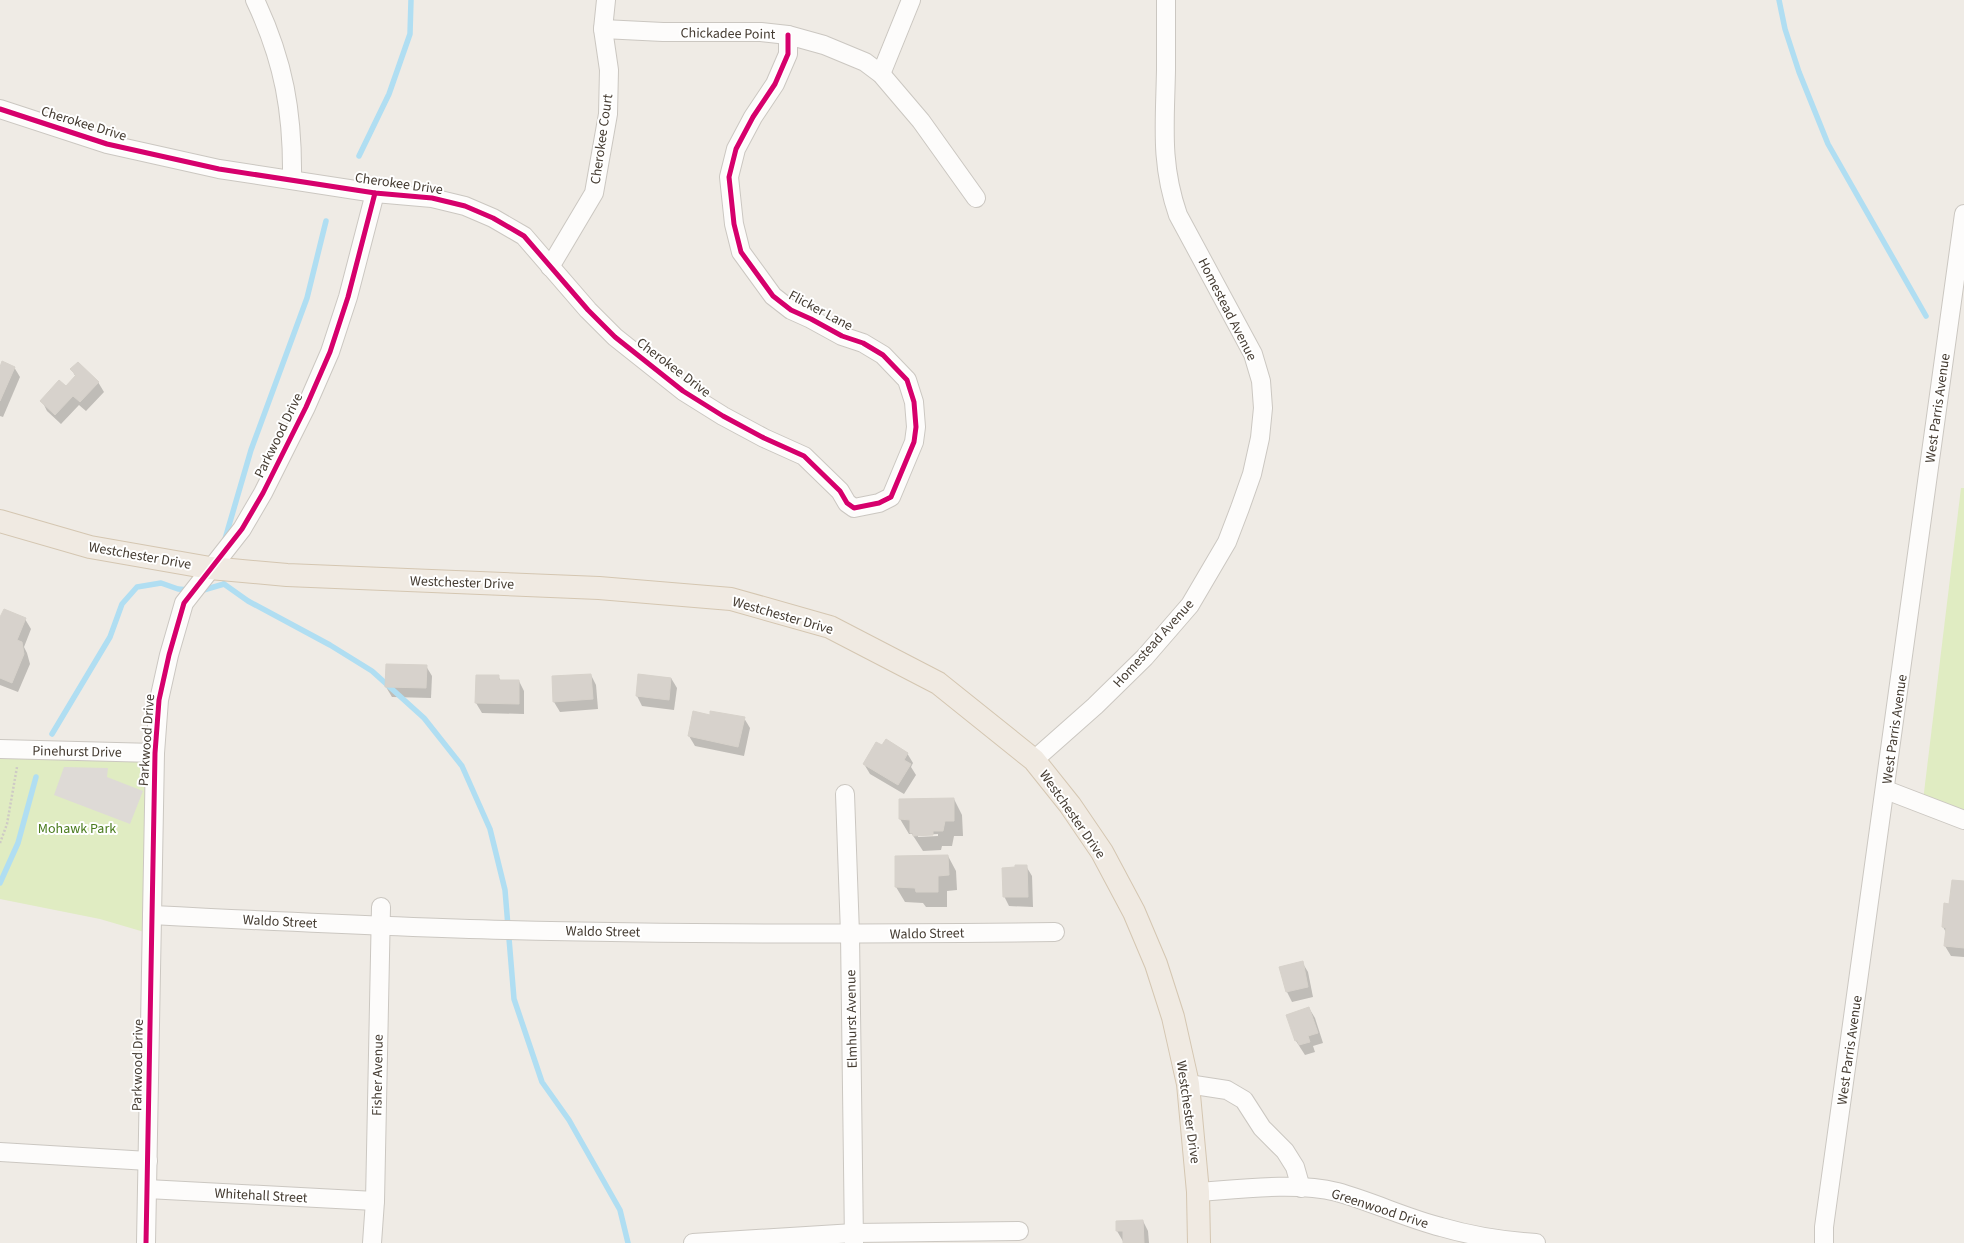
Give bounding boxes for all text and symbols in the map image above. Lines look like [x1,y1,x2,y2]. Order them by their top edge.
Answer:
street label: Chickadee Point [680,23,776,45]
street label: Cherokee Court [586,92,618,186]
street label: Cherokee Drive [38,101,129,146]
street label: Cherokee Drive [354,168,444,200]
street label: Homestead Avenue [1193,255,1262,364]
street label: Flicker Lane [785,286,856,336]
street label: Cherokee Drive [632,333,715,402]
street label: West Parris Avenue [1920,352,1956,464]
street label: Parkwood Drive [250,390,308,481]
street label: Westchester Drive [87,537,193,575]
street label: Westchester Drive [410,571,514,595]
street label: Westchester Drive [730,592,836,640]
street label: Homestead Avenue [1109,595,1199,692]
street label: West Parris Avenue [1877,673,1913,785]
street label: Parkwood Drive [134,693,160,787]
street label: Pinehurst Drive [32,741,122,763]
street label: Westchester Drive [1034,766,1110,863]
park label: Mohawk Park [38,819,116,839]
street label: Waldo Street [242,910,318,934]
street label: Waldo Street [565,921,641,943]
street label: Waldo Street [890,923,965,945]
street label: Elmhurst Avenue [841,969,863,1069]
street label: West Parris Avenue [1832,994,1868,1106]
street label: Parkwood Drive [127,1019,149,1111]
street label: Fisher Avenue [367,1034,389,1116]
street label: Westchester Drive [1171,1059,1205,1165]
street label: Whitehall Street [214,1184,308,1208]
street label: Greenwood Drive [1329,1184,1431,1234]

